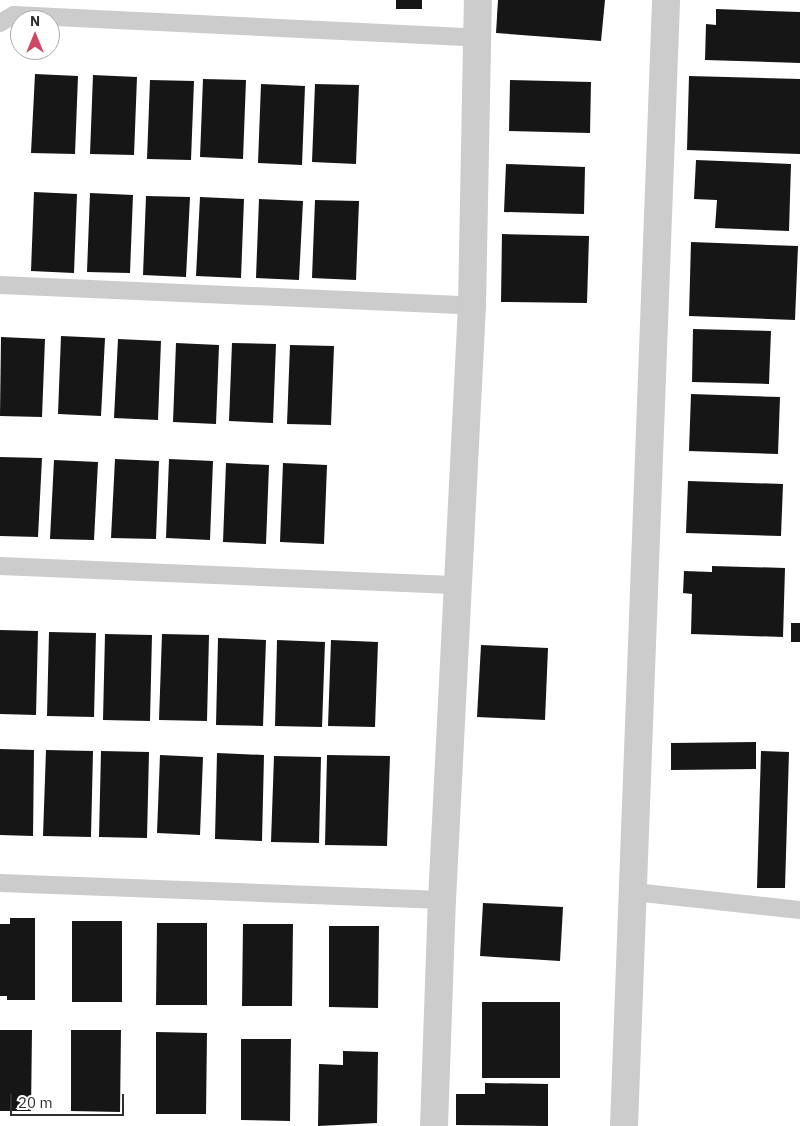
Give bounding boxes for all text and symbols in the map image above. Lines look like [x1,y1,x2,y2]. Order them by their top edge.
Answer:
north arrow [10,10,60,60]
text: N [30,12,40,30]
scale bar [12,1084,126,1116]
text: 20 m [18,1093,53,1112]

